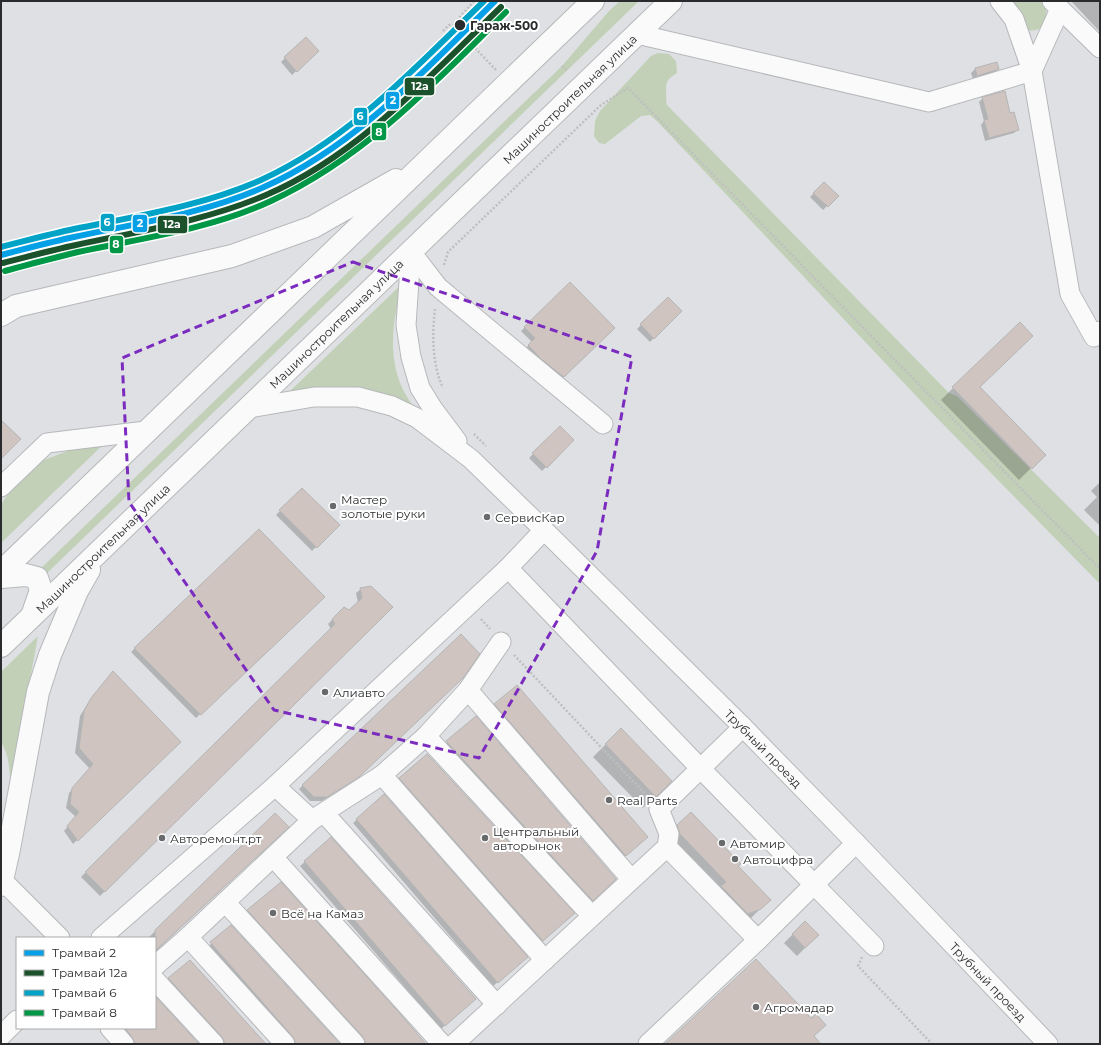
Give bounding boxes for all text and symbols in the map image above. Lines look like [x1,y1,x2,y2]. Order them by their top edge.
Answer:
marker: Гараж-500 [453,18,467,32]
place label: Гараж-500 [470,18,538,33]
street label: Машиностроительная улица [499,31,640,167]
line badge: 12а [404,77,435,96]
text: 12а [411,79,429,93]
line badge: 2 [385,91,400,110]
text: 2 [390,93,397,107]
line badge: 6 [353,107,368,126]
text: 6 [356,109,364,123]
line badge: 8 [371,122,387,141]
text: 8 [375,125,383,139]
line badge: 6 [100,213,115,232]
line badge: 2 [132,214,148,233]
text: 6 [103,215,111,229]
line badge: 12а [157,215,188,234]
text: 2 [137,216,144,230]
text: 12а [163,217,181,231]
line badge: 8 [109,235,124,254]
text: 8 [112,237,120,251]
street label: Машиностроительная улица [266,256,406,391]
street label: Машиностроительная улица [32,480,173,616]
place label: Мастер золотые руки [341,492,426,521]
marker: Мастер золотые руки [328,501,338,511]
place label: СервисКар [495,510,565,525]
marker: СервисКар [482,512,492,522]
place label: Алиавто [333,685,385,700]
marker: Алиавто [320,687,330,697]
street label: Трубный проезд [722,706,805,791]
place label: Real Parts [617,793,678,808]
marker: Real Parts [604,795,614,805]
place label: Центральный авторынок [493,824,579,853]
place label: Авторемонт.рт [170,831,262,846]
marker: Авторемонт.рт [157,833,167,843]
marker: Центральный авторынок [480,833,490,843]
place label: Автомир [730,836,785,851]
marker: Автомир [717,838,727,848]
place label: Автоцифра [743,852,813,867]
marker: Автоцифра [730,854,740,864]
place label: Всё на Камаз [281,906,364,921]
marker: Всё на Камаз [268,908,278,918]
legend [16,937,156,1029]
street label: Трубный проезд [947,939,1030,1024]
text: Трамвай 2 [52,945,116,960]
text: Трамвай 12а [52,965,127,980]
text: Трамвай 6 [52,985,117,1000]
place label: Агромадар [764,1000,834,1015]
marker: Агромадар [751,1002,761,1012]
text: Трамвай 8 [52,1005,117,1020]

